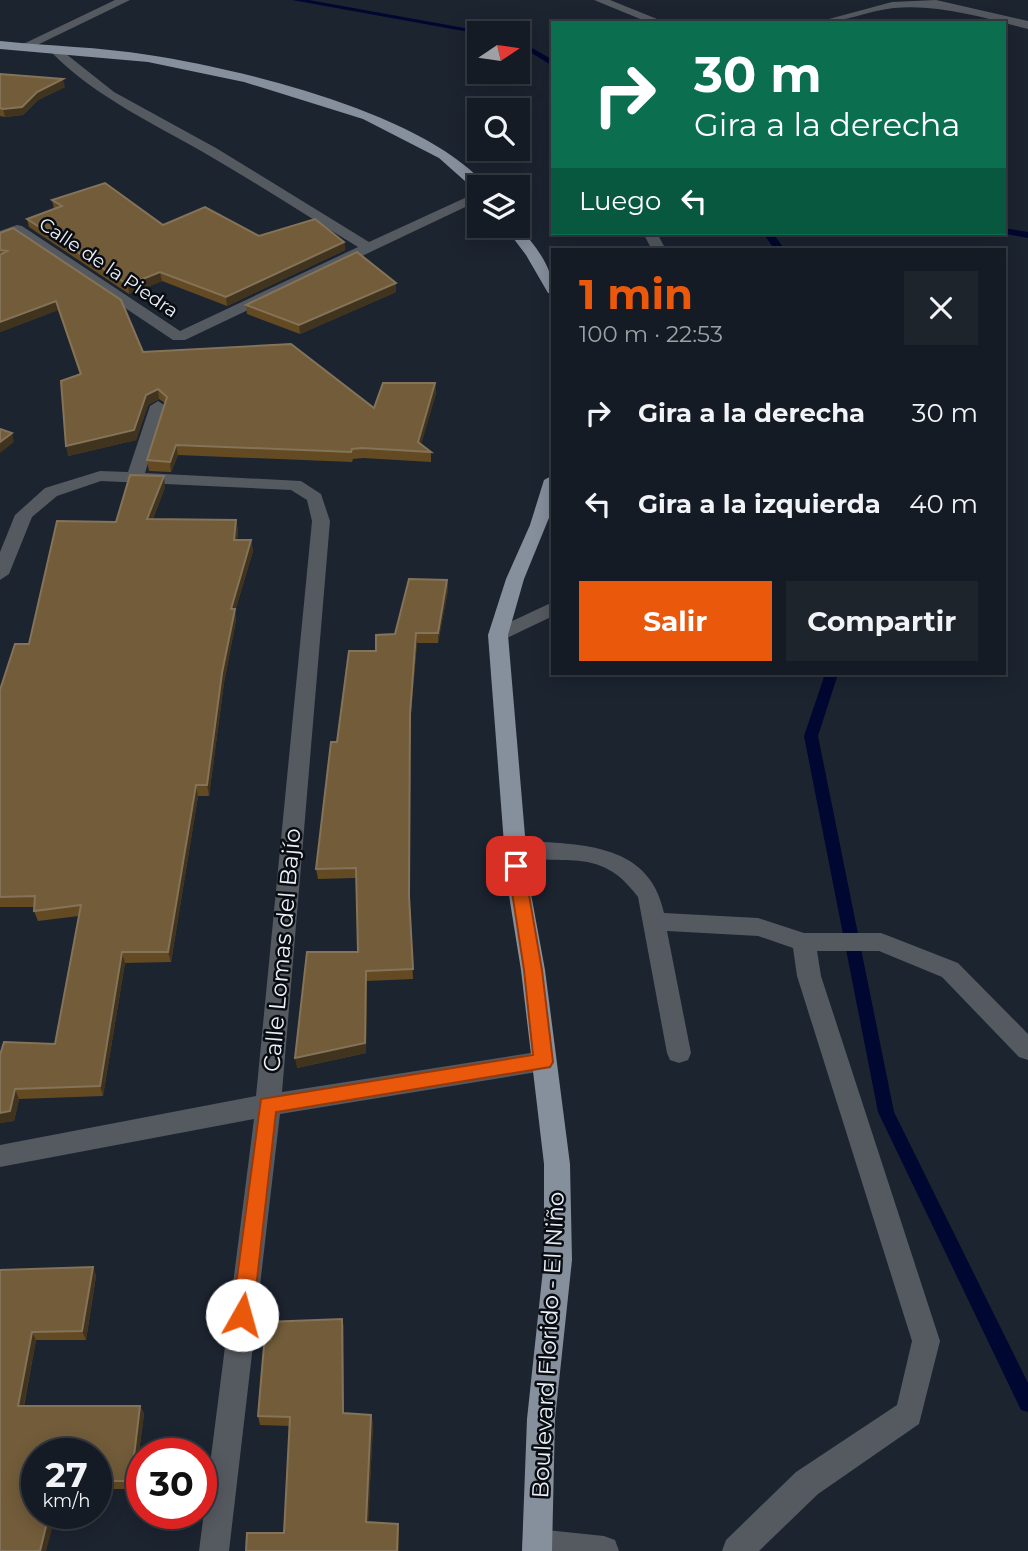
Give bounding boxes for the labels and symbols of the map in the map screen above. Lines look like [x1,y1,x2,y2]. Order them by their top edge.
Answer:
north arrow [467,21,530,84]
street label: Calle de la Piedra [35,212,183,323]
street label: Calle Lomas del Bajío [257,827,307,1073]
pin [486,836,546,896]
street label: Boulevard Florido - El Niño [526,1191,570,1499]
position arrow [205,1278,279,1352]
speed limit sign: 30 [126,1438,217,1529]

